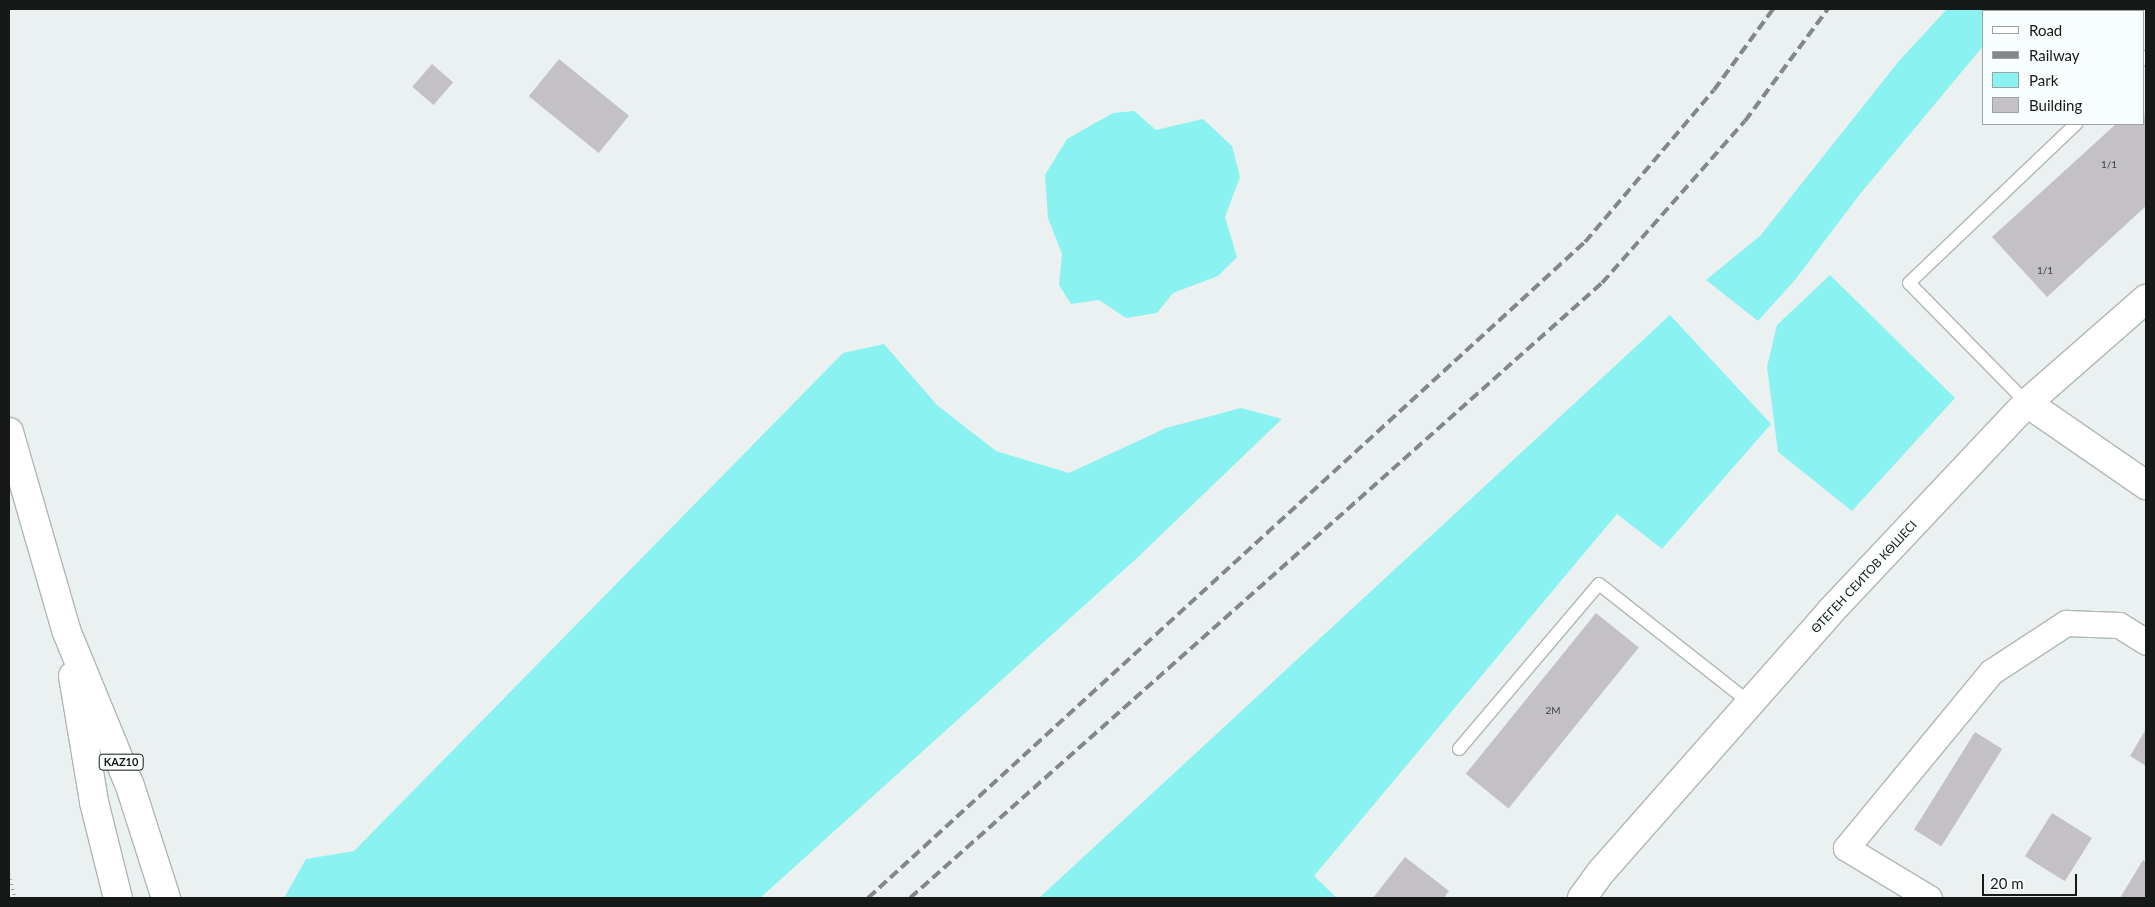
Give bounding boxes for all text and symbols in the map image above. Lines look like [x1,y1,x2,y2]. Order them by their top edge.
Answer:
legend [1982,10,2145,125]
text: Road [2029,21,2062,39]
text: Railway [2029,46,2080,64]
text: Park [2029,71,2058,89]
text: Building [2029,96,2082,114]
house number: 1/1 [2101,159,2117,171]
house number: 1/1 [2037,265,2053,277]
street label: ӨТЕГЕН СЕИТОВ КӨШЕСІ [1808,518,1920,636]
house number: 2М [1545,705,1561,717]
road number: KAZ10 [98,754,144,770]
scale bar [1985,864,2080,896]
text: 20 m [1990,874,2024,892]

